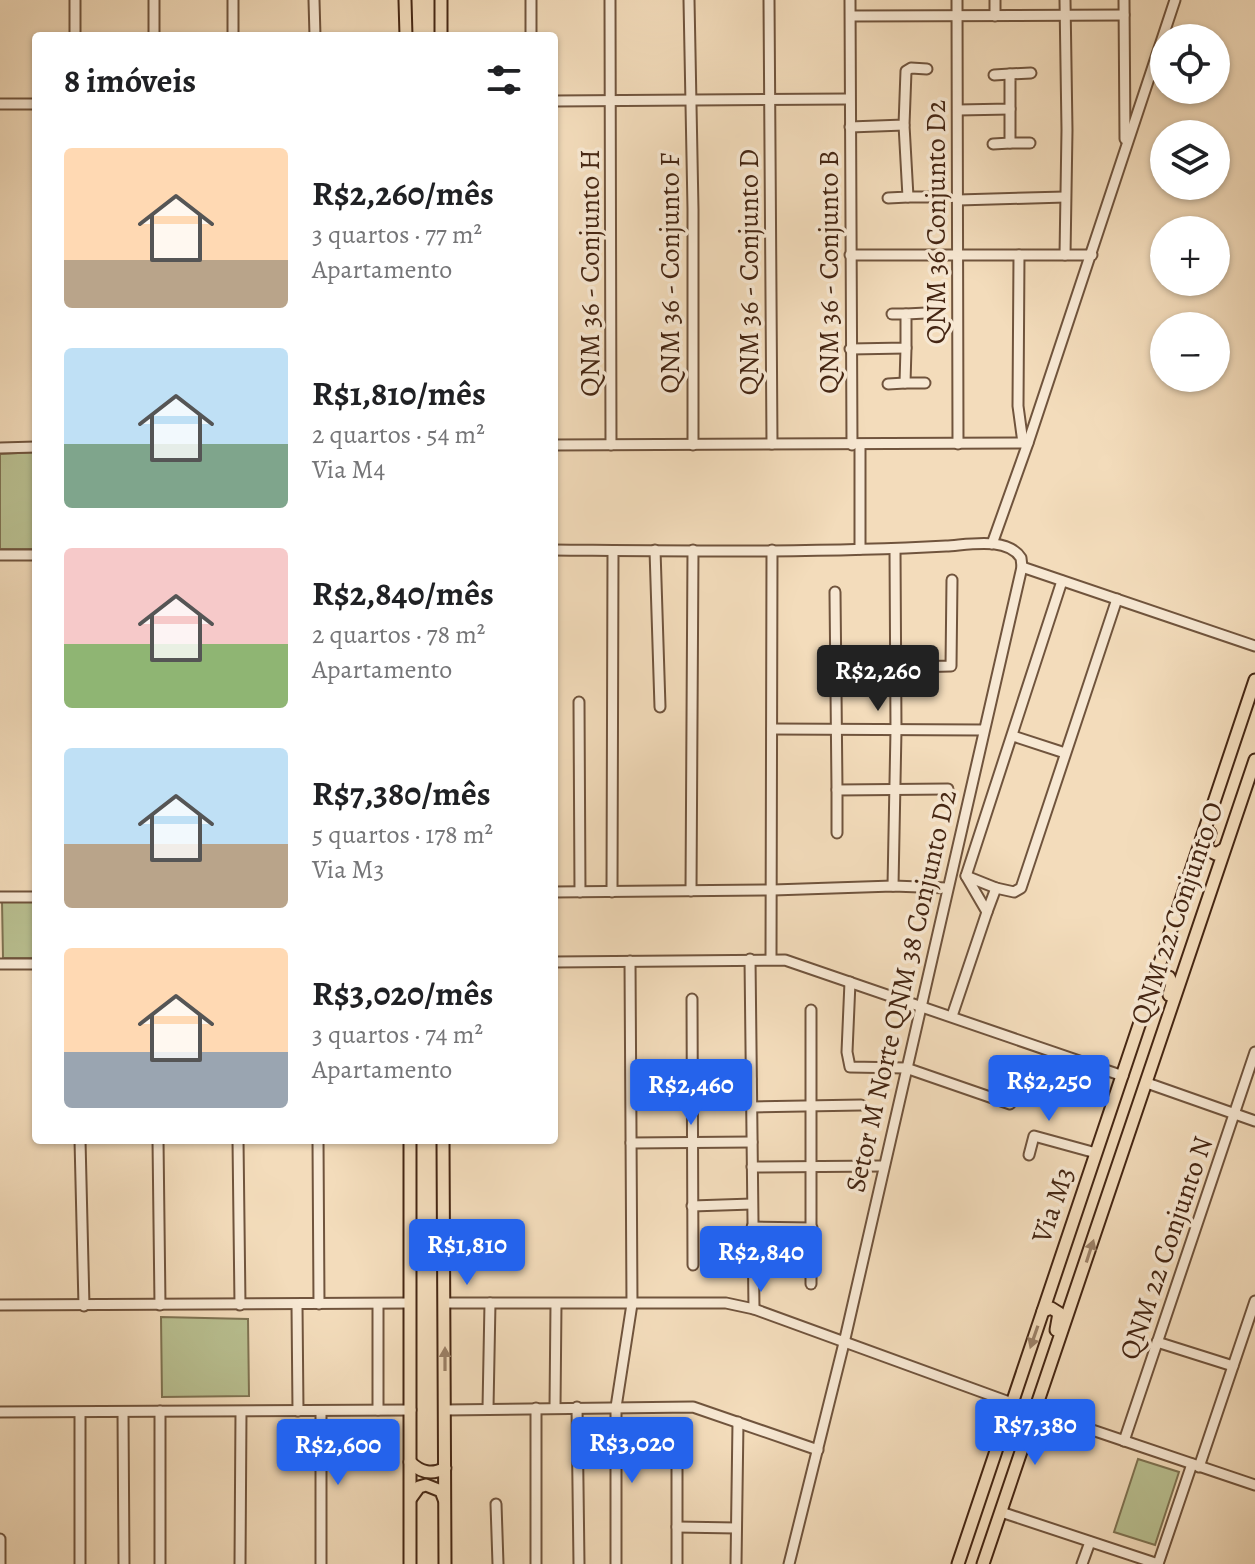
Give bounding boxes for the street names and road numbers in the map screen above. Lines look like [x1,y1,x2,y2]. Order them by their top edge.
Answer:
street label: QNM 36 Conjunto D2 [917,100,955,344]
street label: QNM 36 - Conjunto H [571,149,609,397]
street label: QNM 36 - Conjunto D [730,149,768,395]
street label: QNM 36 - Conjunto B [810,150,848,394]
street label: QNM 36 - Conjunto F [651,153,689,393]
street label: Setor M Norte QNM 38 Conjunto D2 [836,786,966,1196]
street label: QNM 22 Conjunto O [1121,797,1233,1029]
street label: QNM 22 Conjunto N [1110,1131,1222,1365]
street label: Via M3 [1022,1162,1084,1249]

